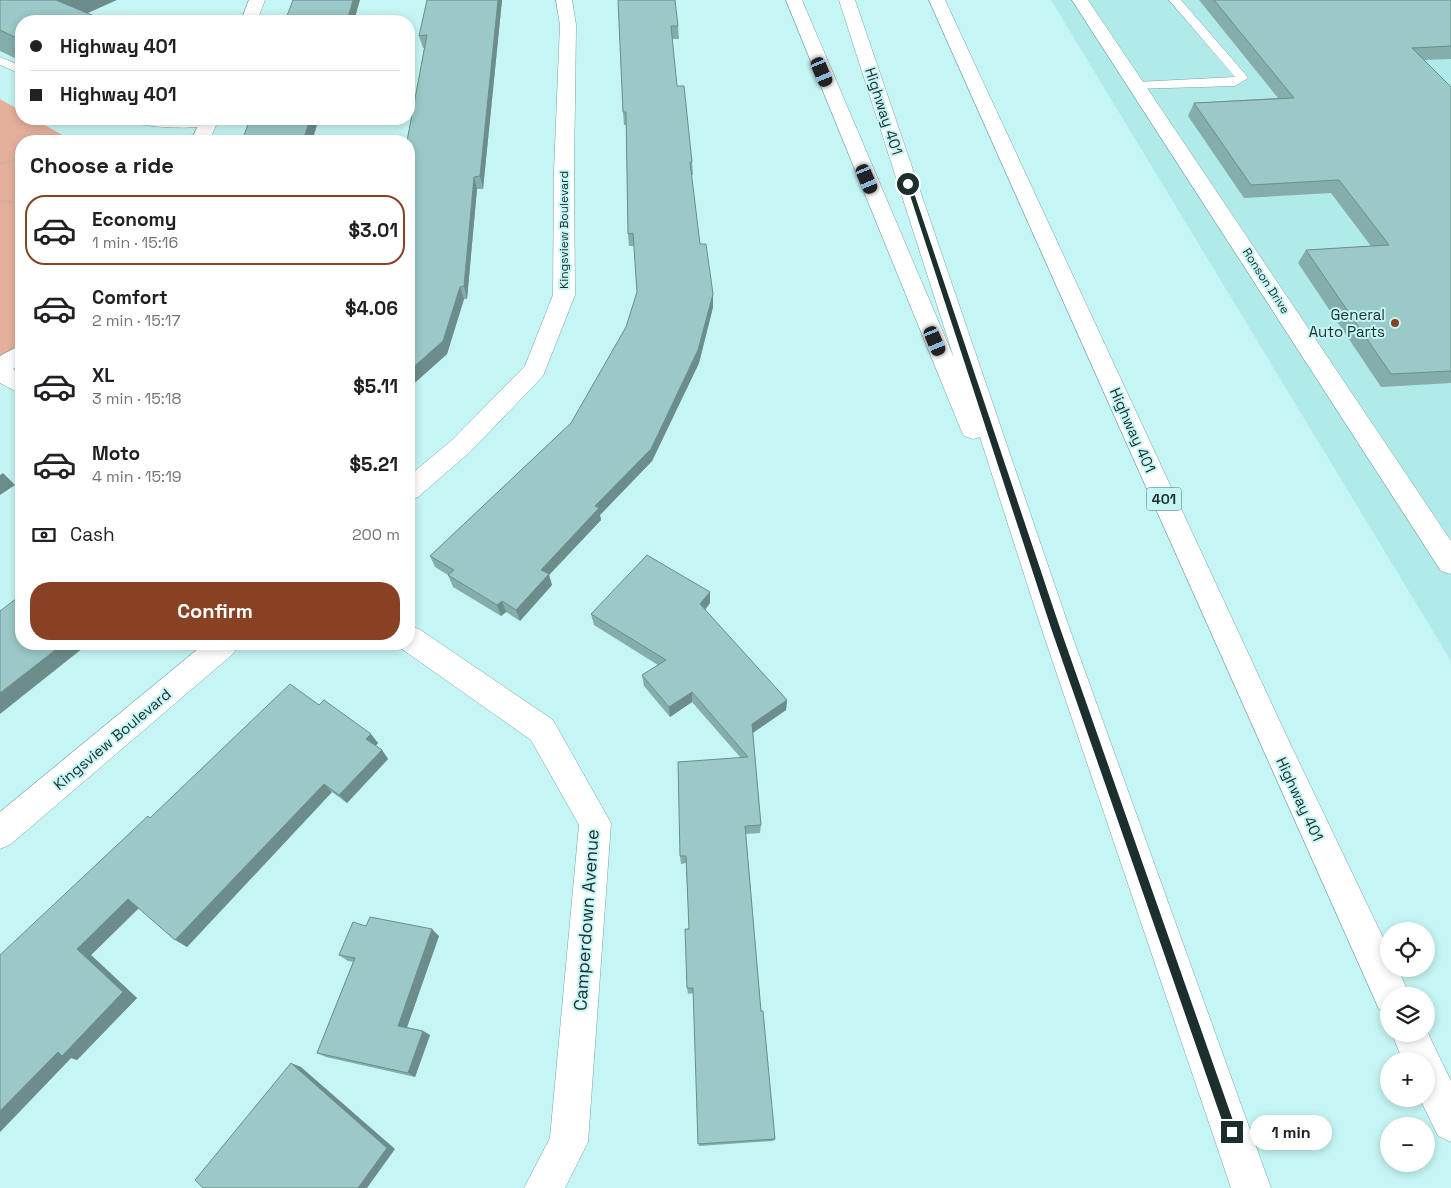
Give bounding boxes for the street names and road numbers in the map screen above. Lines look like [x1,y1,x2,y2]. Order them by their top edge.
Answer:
street label: Highway 401 [861,65,907,157]
street label: Kingsview Boulevard [556,171,572,289]
street label: Ronson Drive [1239,245,1293,317]
street label: Highway 401 [1106,385,1160,475]
road number: 401 [1146,488,1182,510]
street label: Kingsview Boulevard [49,684,175,794]
street label: Highway 401 [1272,754,1328,844]
street label: Camperdown Avenue [568,828,604,1012]

